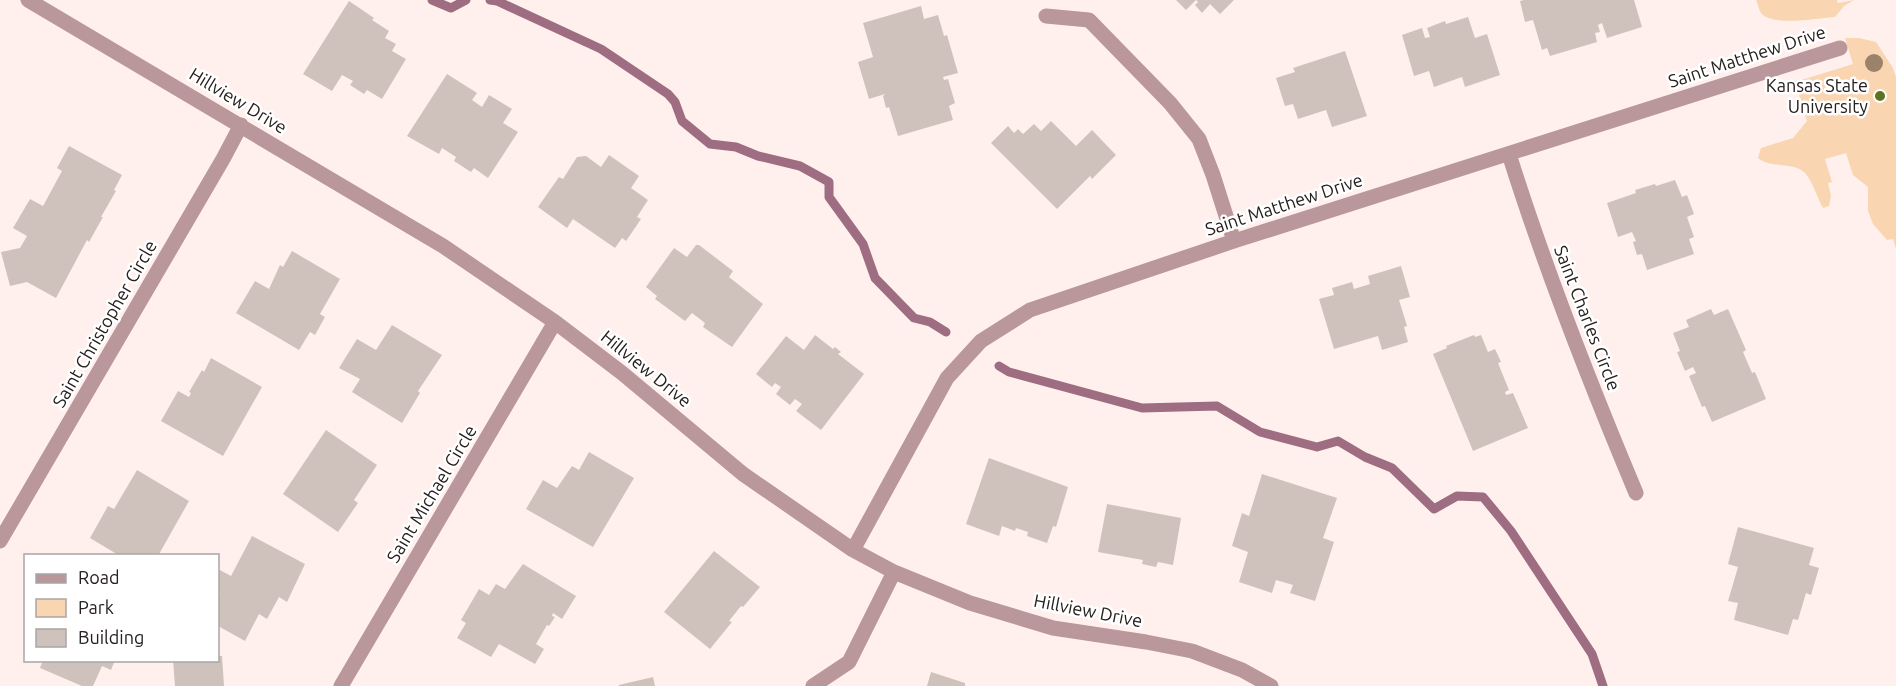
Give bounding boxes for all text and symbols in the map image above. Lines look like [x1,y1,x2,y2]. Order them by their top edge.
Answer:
street label: Saint Matthew Drive [1665,21,1828,91]
street label: Hillview Drive [186,63,291,137]
place label: Kansas State University [1766,75,1868,116]
marker: Kansas State University [1873,89,1887,103]
street label: Saint Matthew Drive [1202,169,1365,239]
street label: Saint Christopher Circle [48,237,160,410]
street label: Saint Charles Circle [1551,242,1625,393]
street label: Hillview Drive [598,326,696,411]
street label: Saint Michael Circle [382,421,480,566]
legend [24,554,219,662]
text: Road [78,567,120,587]
street label: Hillview Drive [1032,590,1144,630]
text: Park [78,597,114,617]
text: Building [78,627,144,647]

